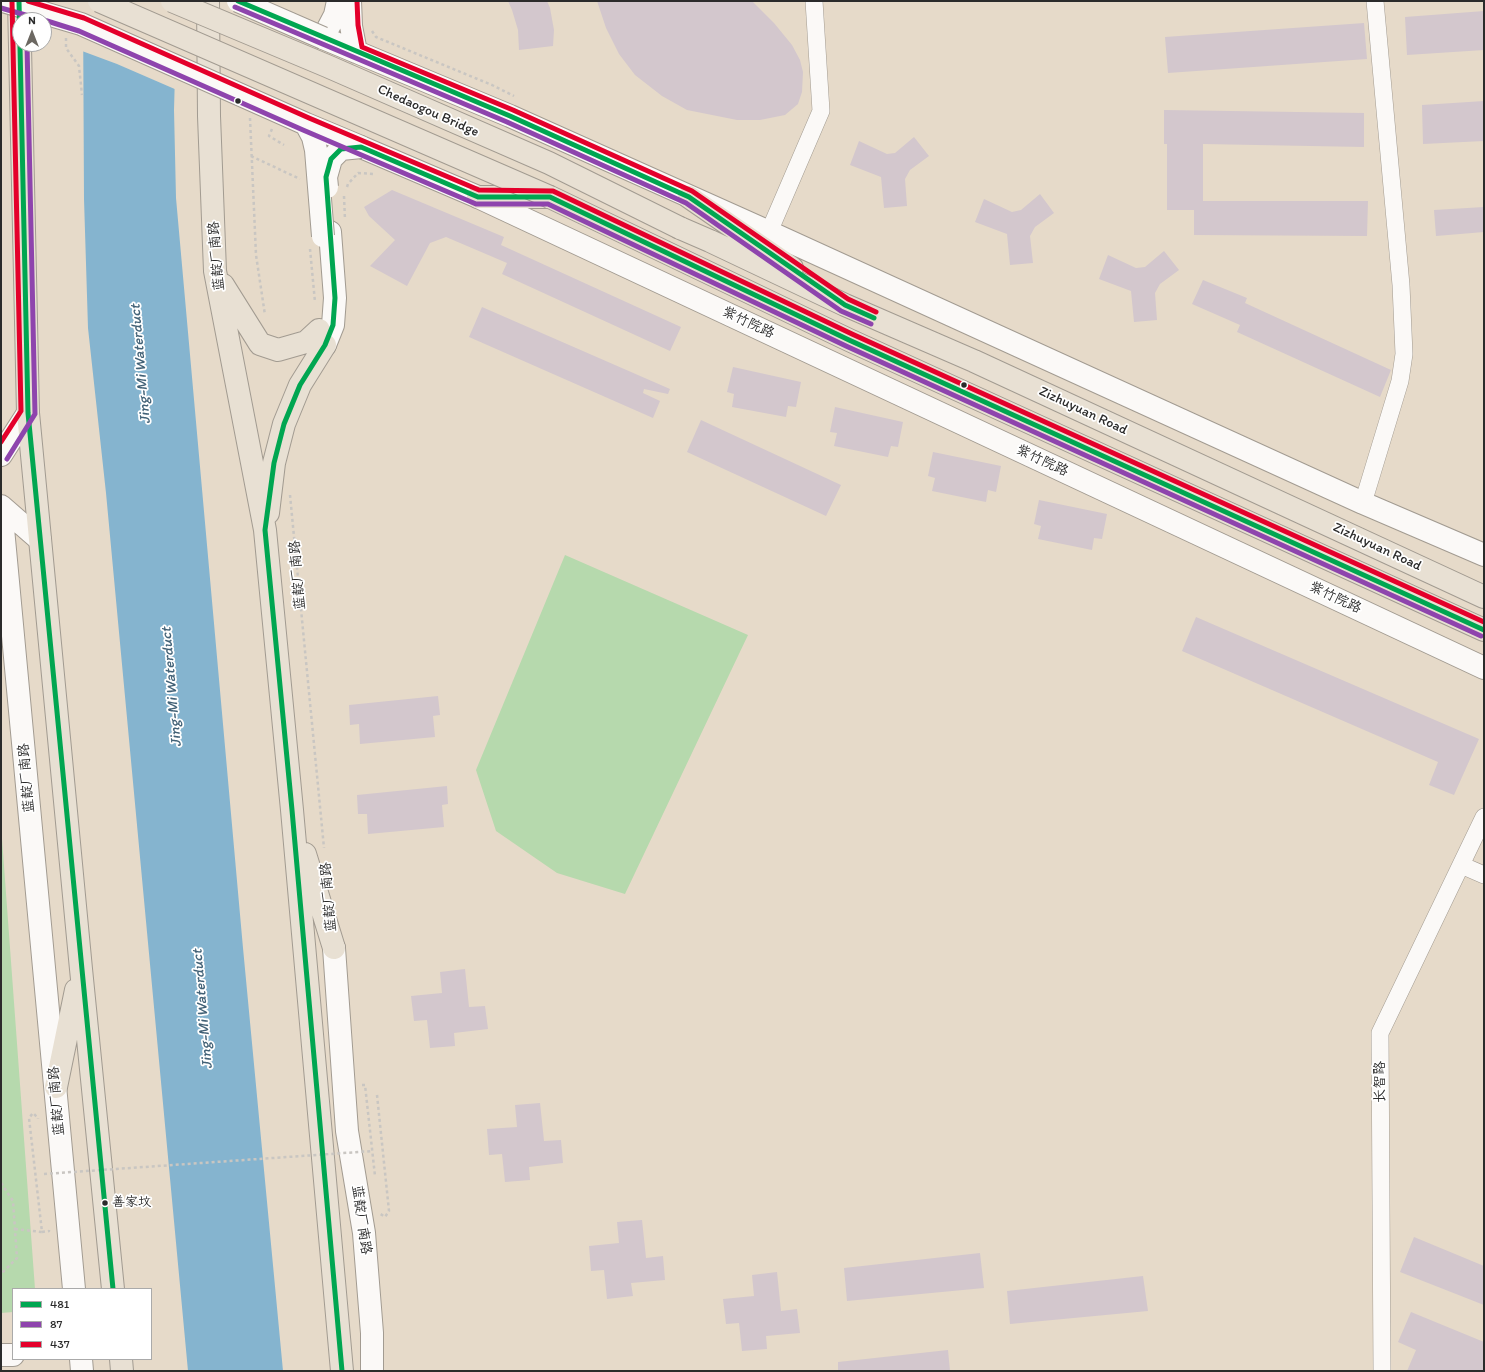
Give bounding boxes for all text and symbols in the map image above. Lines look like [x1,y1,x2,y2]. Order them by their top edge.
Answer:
north arrow [12,12,52,52]
text: N [28,14,36,27]
street label: Chedaogou Bridge [375,81,481,141]
unlabelled marker [233,96,243,106]
street label: 蓝靛厂南路 [206,220,228,292]
water label: Jing-Mi Waterduct [127,303,155,425]
street label: 紫竹院路 [719,304,777,342]
unlabelled marker [959,380,969,390]
street label: Zizhuyuan Road [1036,383,1130,439]
street label: 紫竹院路 [1013,442,1071,480]
street label: Zizhuyuan Road [1330,519,1424,575]
street label: 蓝靛厂南路 [287,539,309,611]
street label: 紫竹院路 [1306,579,1364,617]
water label: Jing-Mi Waterduct [158,626,186,748]
street label: 蓝靛厂南路 [16,742,38,814]
street label: 蓝靛厂南路 [318,861,340,933]
water label: Jing-Mi Waterduct [189,948,217,1070]
street label: 长智路 [1372,1061,1388,1103]
street label: 蓝靛厂南路 [46,1065,68,1137]
street label: 蓝靛厂南路 [348,1184,374,1256]
place label: 善家坟 [112,1195,151,1211]
marker: 善家坟 [100,1198,110,1208]
legend [12,1288,152,1360]
text: 481 [50,1297,69,1311]
text: 87 [50,1317,63,1331]
text: 437 [50,1337,70,1351]

